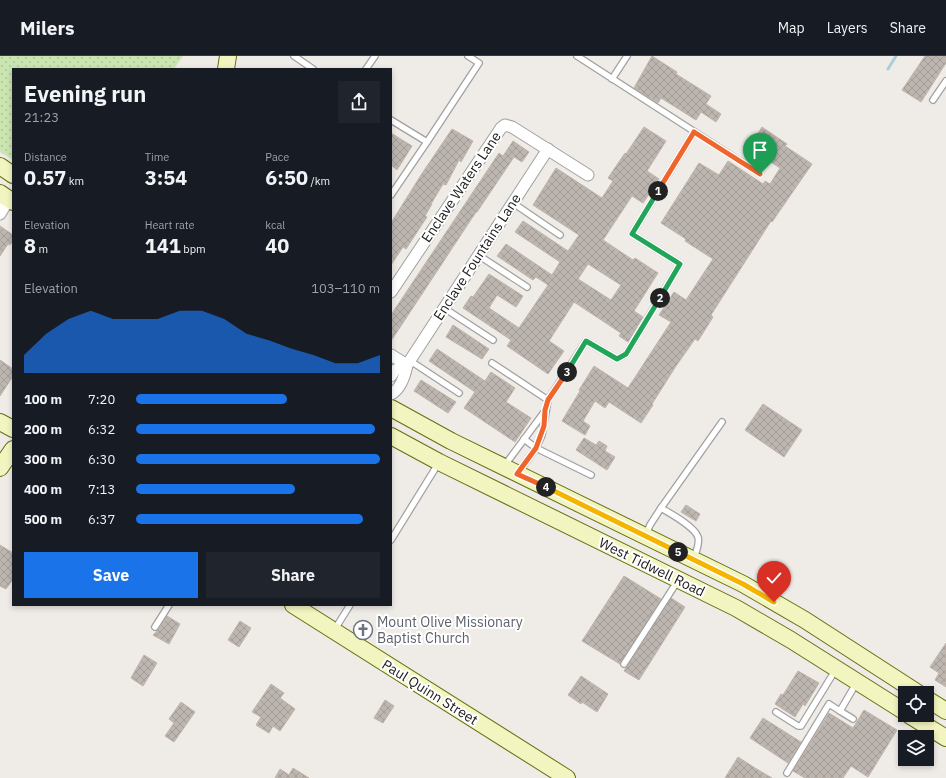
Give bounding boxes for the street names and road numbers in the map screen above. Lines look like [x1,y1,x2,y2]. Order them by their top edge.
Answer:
street label: Enclave Waters Lane [417,128,505,246]
street label: Enclave Fountains Lane [429,190,525,324]
street label: West Tidwell Road [596,534,708,600]
street label: Paul Quinn Street [379,655,481,729]

